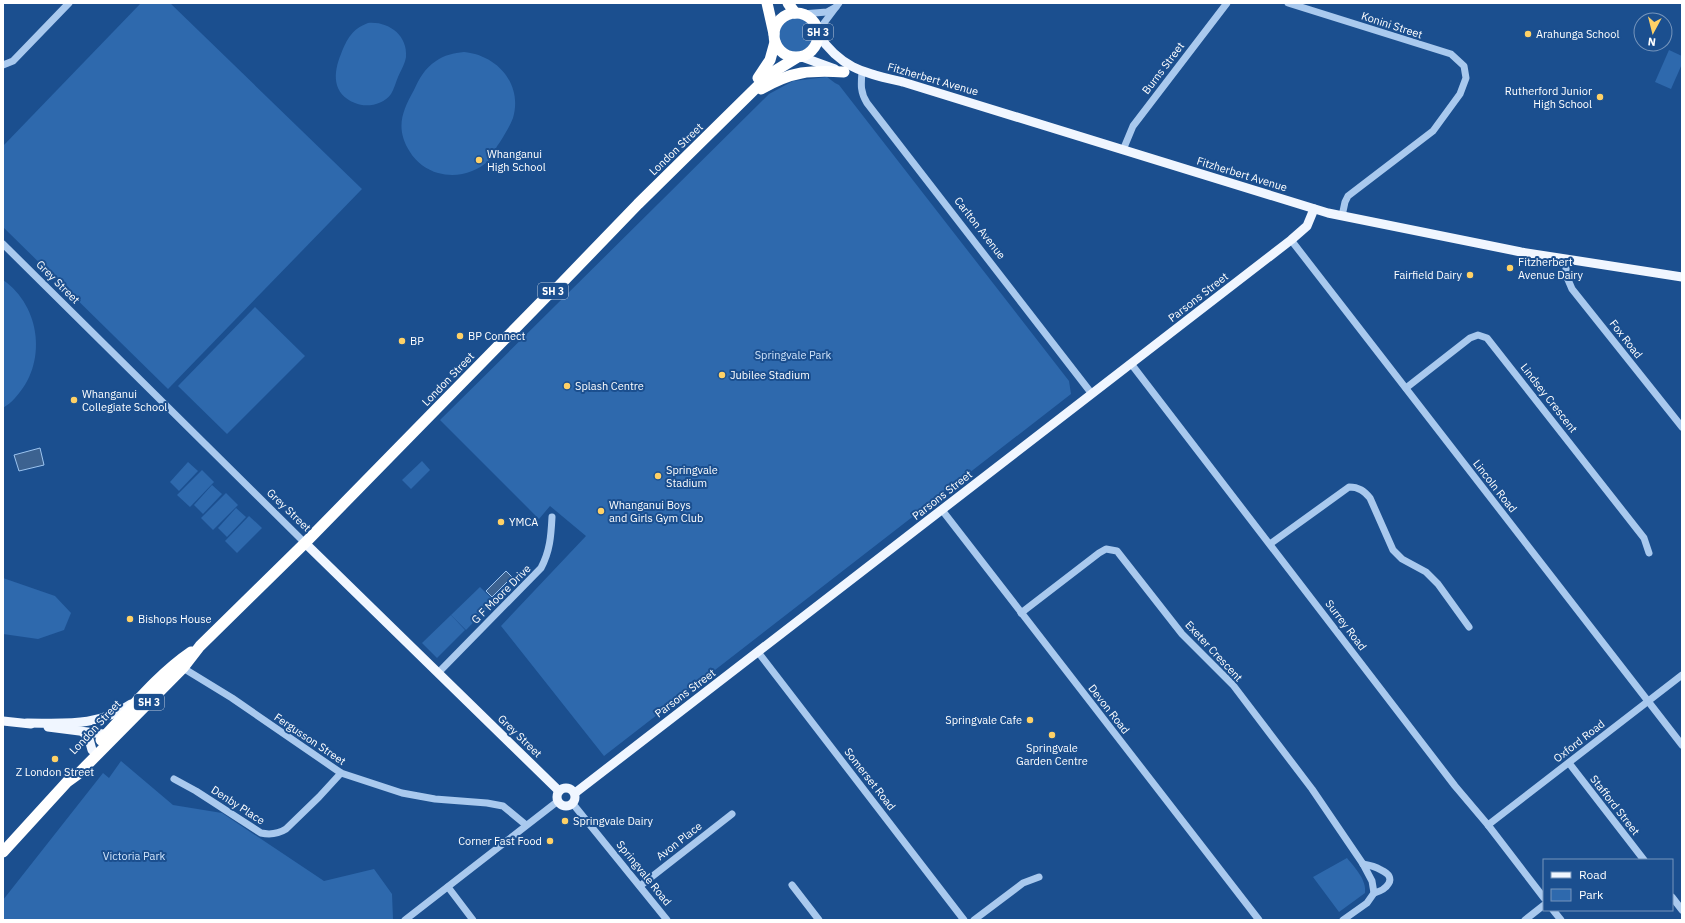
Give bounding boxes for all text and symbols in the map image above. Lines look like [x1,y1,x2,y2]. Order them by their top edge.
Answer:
street label: Konini Street [1360,9,1425,42]
north arrow [1633,12,1673,52]
road number: SH 3 [803,24,833,40]
place label: Arahunga School [1536,27,1619,41]
marker: Arahunga School [1523,29,1533,39]
text: N [1647,34,1657,49]
street label: Burns Street [1139,39,1187,97]
street label: Fitzherbert Avenue [886,59,980,99]
place label: Rutherford Junior High School [1505,84,1592,111]
marker: Rutherford Junior High School [1595,92,1605,102]
street label: London Street [646,120,706,178]
place label: Whanganui High School [487,147,546,174]
street label: Fitzherbert Avenue [1195,154,1289,194]
marker: Whanganui High School [474,155,484,165]
street label: Carlton Avenue [951,194,1009,262]
place label: Fitzherbert Avenue Dairy [1518,255,1583,282]
street label: Grey Street [33,257,83,307]
marker: Fitzherbert Avenue Dairy [1505,263,1515,273]
place label: Fairfield Dairy [1394,268,1462,282]
street label: Parsons Street [1165,269,1231,325]
marker: Fairfield Dairy [1465,270,1475,280]
road number: SH 3 [538,283,568,299]
street label: Fox Road [1607,317,1645,361]
place label: BP Connect [468,329,526,343]
marker: BP Connect [455,331,465,341]
place label: BP [410,334,424,348]
marker: BP [397,336,407,346]
park label: Springvale Park [755,348,832,362]
street label: London Street [419,349,477,409]
street label: Lindsey Crescent [1518,361,1581,436]
place label: Jubilee Stadium [730,368,810,382]
marker: Jubilee Stadium [717,370,727,380]
place label: Splash Centre [575,379,644,393]
marker: Splash Centre [562,381,572,391]
place label: Whanganui Collegiate School [82,387,167,414]
marker: Whanganui Collegiate School [69,395,79,405]
street label: Lincoln Road [1470,457,1520,515]
place label: Springvale Stadium [666,463,718,490]
street label: Parsons Street [909,467,975,523]
marker: Springvale Stadium [653,471,663,481]
street label: Grey Street [264,486,314,535]
place label: Whanganui Boys and Girls Gym Club [609,498,703,525]
marker: Whanganui Boys and Girls Gym Club [596,506,606,516]
place label: YMCA [509,515,538,529]
marker: YMCA [496,517,506,527]
street label: G F Moore Drive [468,561,534,627]
street label: Surrey Road [1322,597,1370,653]
place label: Bishops House [138,612,212,626]
marker: Bishops House [125,614,135,624]
street label: Exeter Crescent [1182,618,1246,684]
street label: Parsons Street [652,666,718,720]
street label: Devon Road [1085,681,1133,737]
road number: SH 3 [134,694,164,710]
street label: London Street [66,697,124,757]
street label: Fergusson Street [271,710,349,768]
street label: Grey Street [495,712,545,761]
place label: Springvale Cafe [945,713,1022,727]
marker: Springvale Cafe [1025,715,1035,725]
street label: Oxford Road [1551,717,1607,765]
marker: Springvale Garden Centre [1047,730,1057,740]
place label: Springvale Garden Centre [1016,741,1088,768]
street label: Somerset Road [841,745,899,813]
marker: Z London Street [50,754,60,764]
place label: Z London Street [16,765,94,779]
street label: Stafford Street [1587,772,1643,838]
street label: Denby Place [209,782,267,828]
place label: Springvale Dairy [573,814,654,828]
marker: Springvale Dairy [560,816,570,826]
street label: Avon Place [653,819,705,863]
place label: Corner Fast Food [458,834,542,848]
marker: Corner Fast Food [545,836,555,846]
street label: Springvale Road [613,838,675,908]
park label: Victoria Park [103,849,165,863]
legend [1543,859,1673,911]
text: Road [1579,867,1607,882]
text: Park [1579,887,1604,902]

